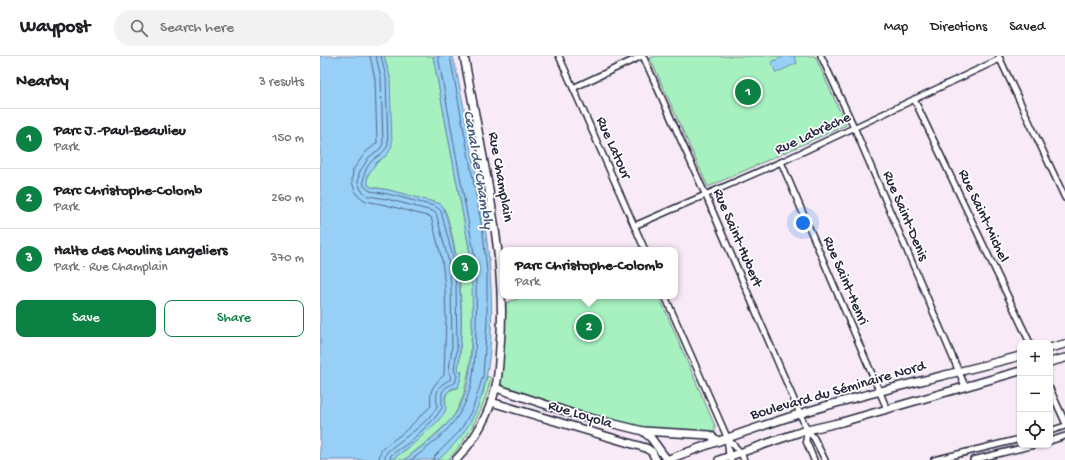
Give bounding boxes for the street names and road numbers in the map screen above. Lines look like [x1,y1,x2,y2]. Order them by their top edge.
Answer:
street label: Rue Labrèche [772,108,854,159]
street label: Rue Latour [591,114,635,183]
street label: Rue Champlain [483,131,517,223]
street label: Rue Saint-Michel [954,167,1012,265]
street label: Rue Saint-Denis [878,168,932,264]
street label: Rue Saint-Hubert [708,186,767,292]
street label: Rue Saint-Henri [818,234,872,328]
street label: Boulevard du Séminaire Nord [748,357,929,425]
street label: Rue Loyola [546,397,615,433]

